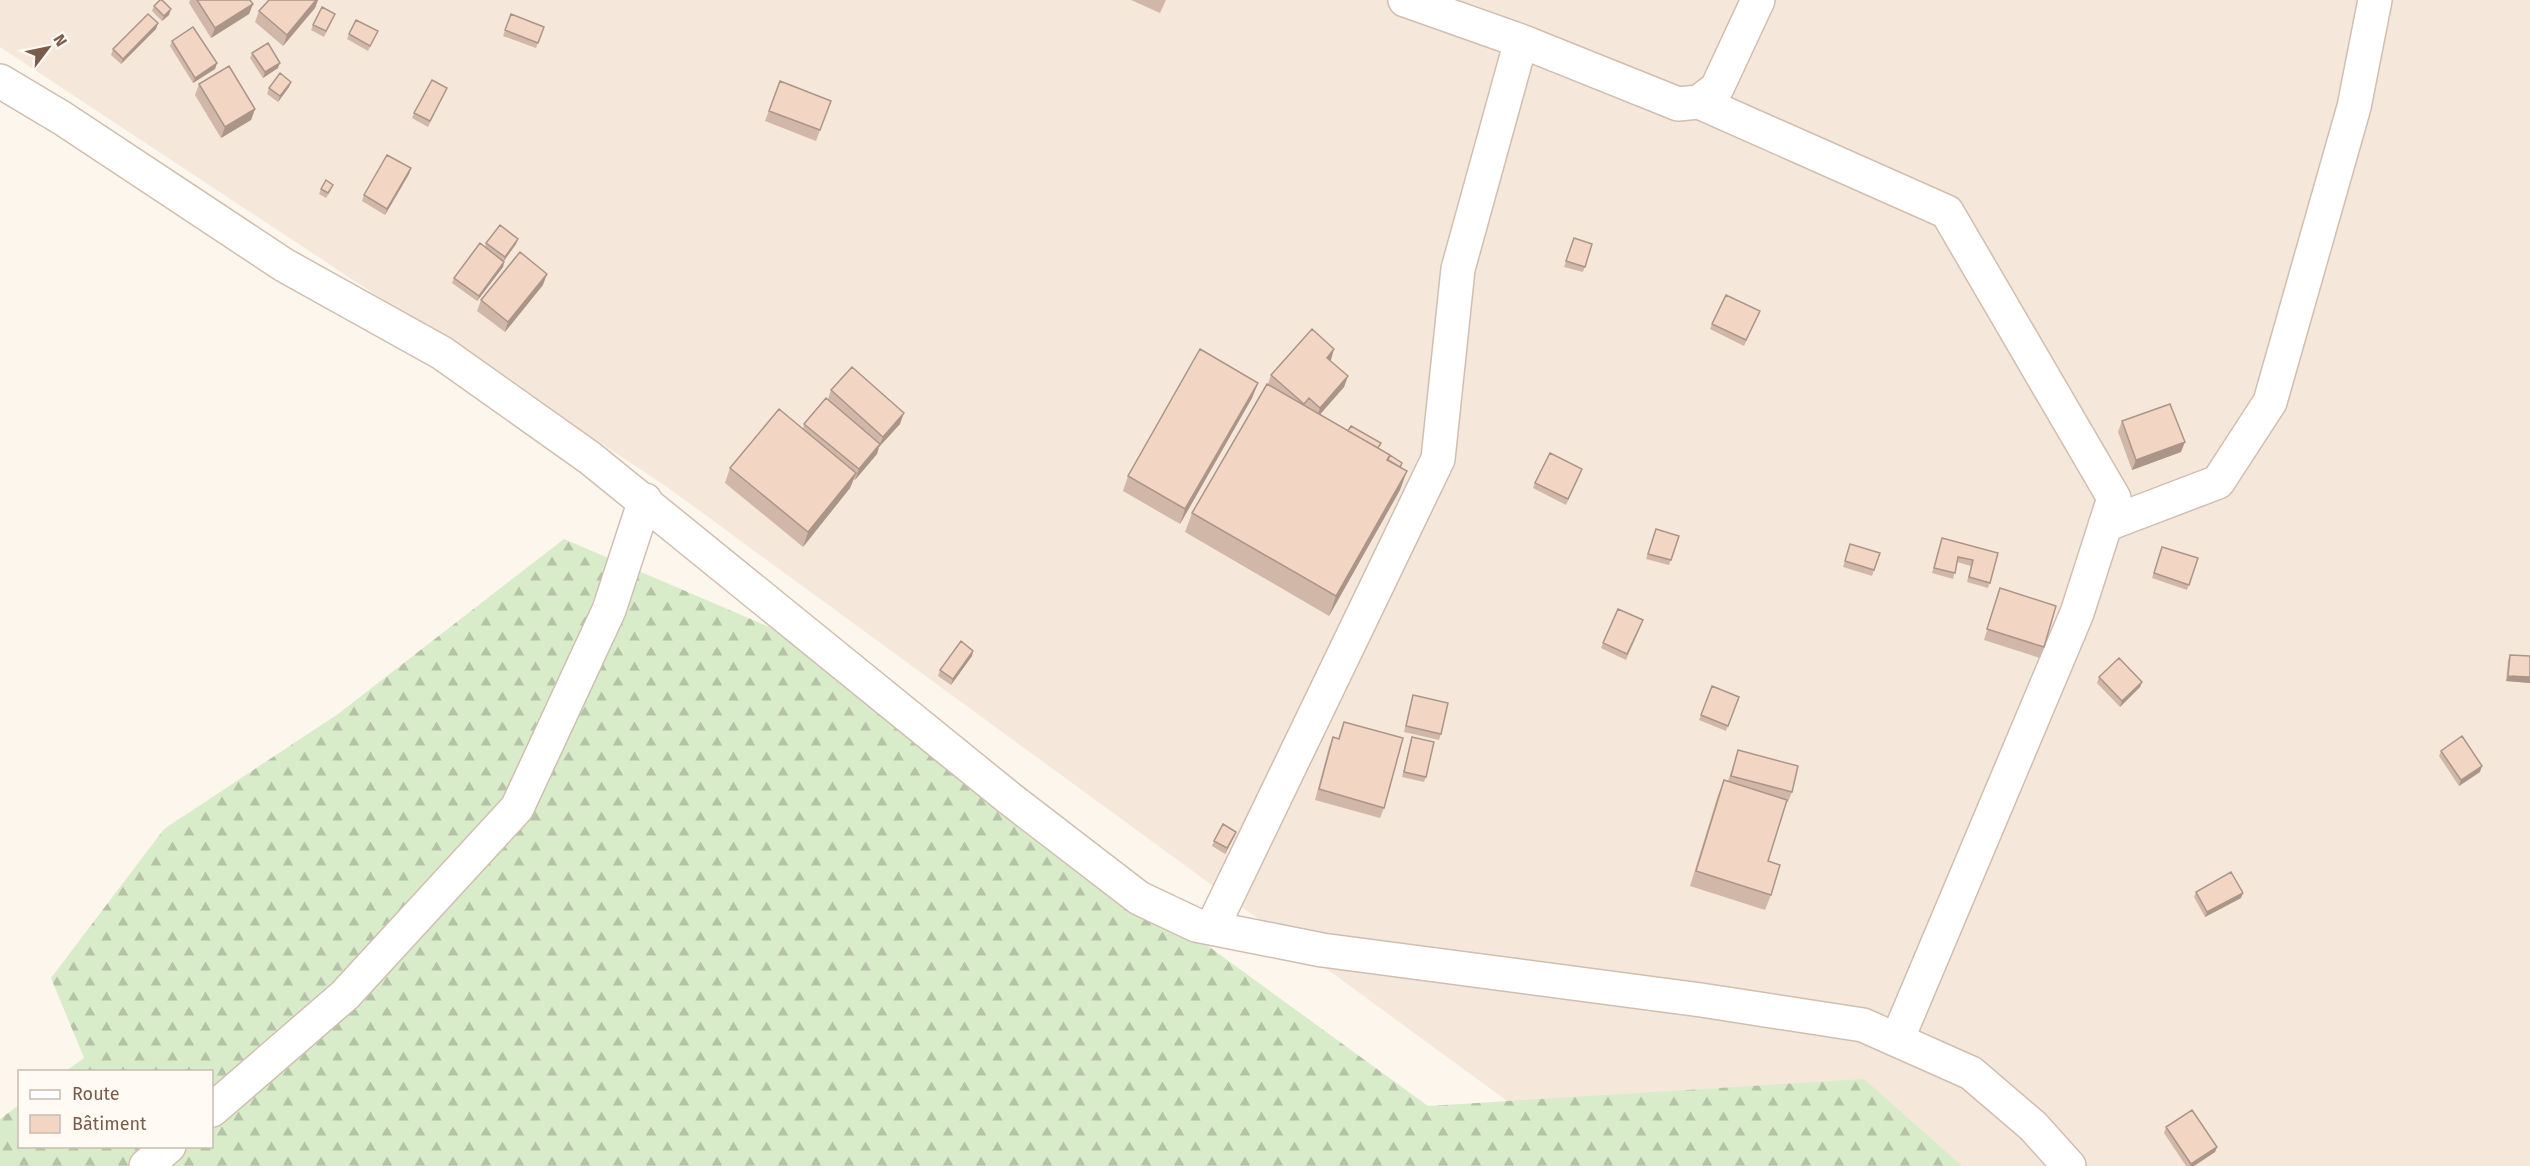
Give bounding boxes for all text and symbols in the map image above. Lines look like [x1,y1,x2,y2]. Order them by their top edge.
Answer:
north arrow [18,18,78,78]
text: N [49,31,71,50]
legend [18,1070,213,1148]
text: Route [72,1083,120,1105]
text: Bâtiment [72,1113,147,1135]

